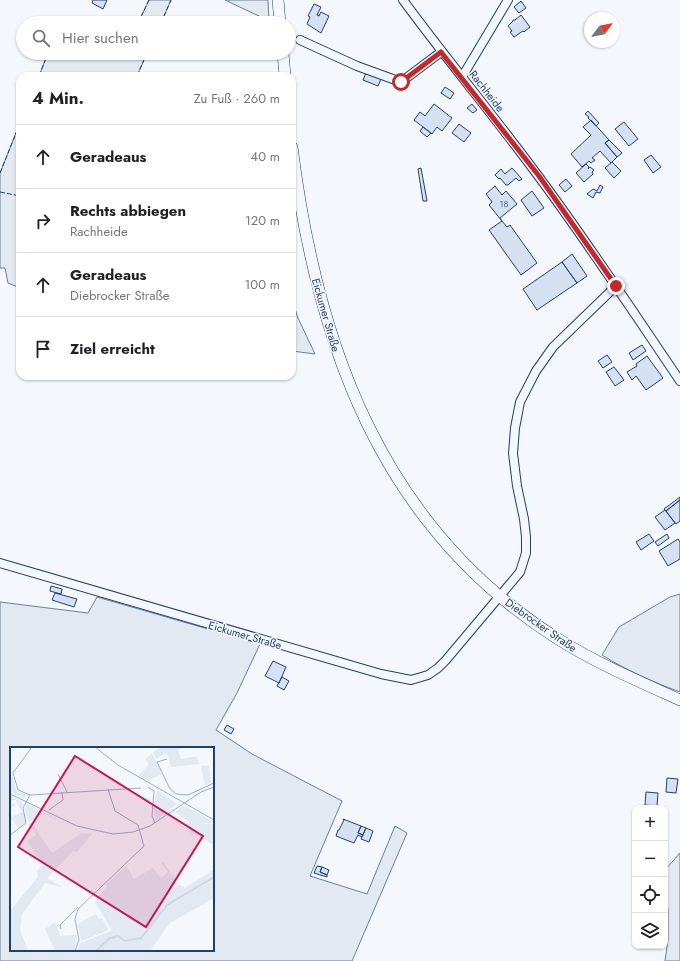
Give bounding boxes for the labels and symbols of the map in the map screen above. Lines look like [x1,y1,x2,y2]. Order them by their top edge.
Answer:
north arrow [584,12,620,48]
street label: Rachheide [466,67,509,115]
route start [392,73,410,91]
house number: 18 [500,197,509,210]
street label: Eickumer Straße [308,276,344,354]
route end [607,277,625,295]
street label: Diebrocker Straße [502,594,580,656]
street label: Eickumer Straße [206,617,284,653]
inset map [10,747,214,951]

